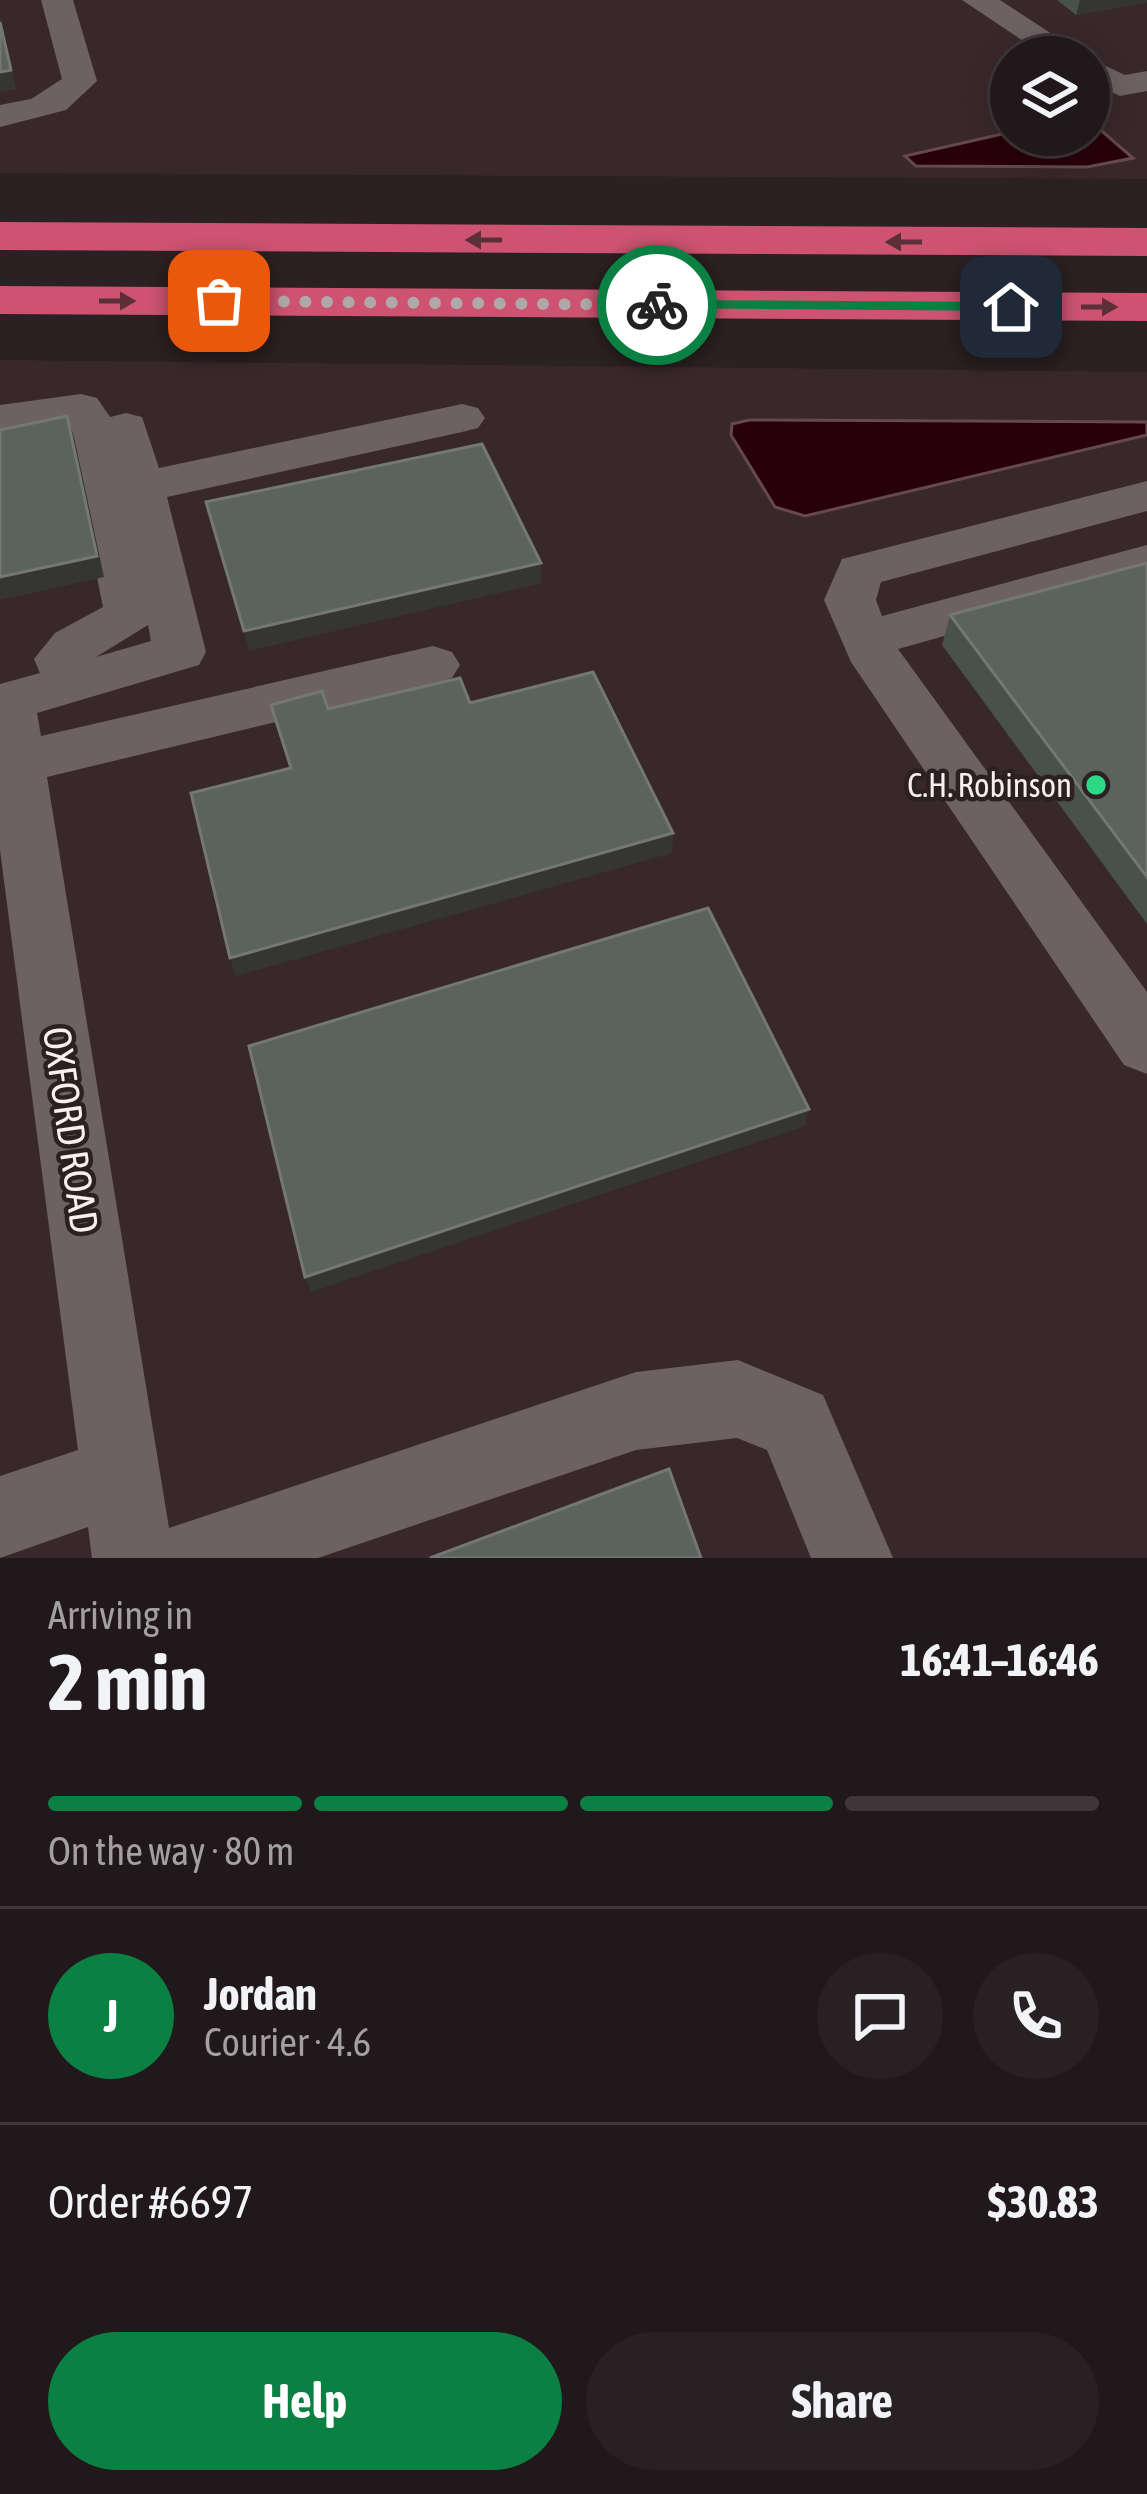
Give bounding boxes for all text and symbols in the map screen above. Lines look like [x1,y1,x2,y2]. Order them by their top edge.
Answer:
map controls [990,36,1110,156]
button: layers [990,36,1110,156]
one-way arrow [464,230,502,250]
one-way arrow [884,232,922,252]
courier [597,245,717,365]
pin [168,250,270,352]
pin [960,256,1062,358]
icon: bag [186,268,252,334]
icon: bike [624,272,690,338]
icon: home [978,274,1044,340]
one-way arrow [99,291,137,310]
one-way arrow [1081,297,1119,317]
place label: C.H. Robinson [907,766,1072,804]
marker: C.H. Robinson [1083,772,1109,798]
street label: OXFORD ROAD [35,1024,107,1236]
text: Arriving in [48,1593,193,1637]
text: 16:41–16:46 [900,1634,1099,1686]
text: 2 min [48,1637,207,1727]
text: On the way · 80 m [48,1829,294,1873]
button: chat [817,1953,943,2079]
button: phone [973,1953,1099,2079]
text: Jordan [204,1968,317,2020]
text: J [104,1990,118,2042]
text: Courier · 4.6 [204,2020,371,2064]
text: Order #6697 [48,2176,253,2228]
text: $30.83 [987,2176,1099,2228]
button: Help [48,2332,562,2470]
button: Share [586,2332,1099,2470]

